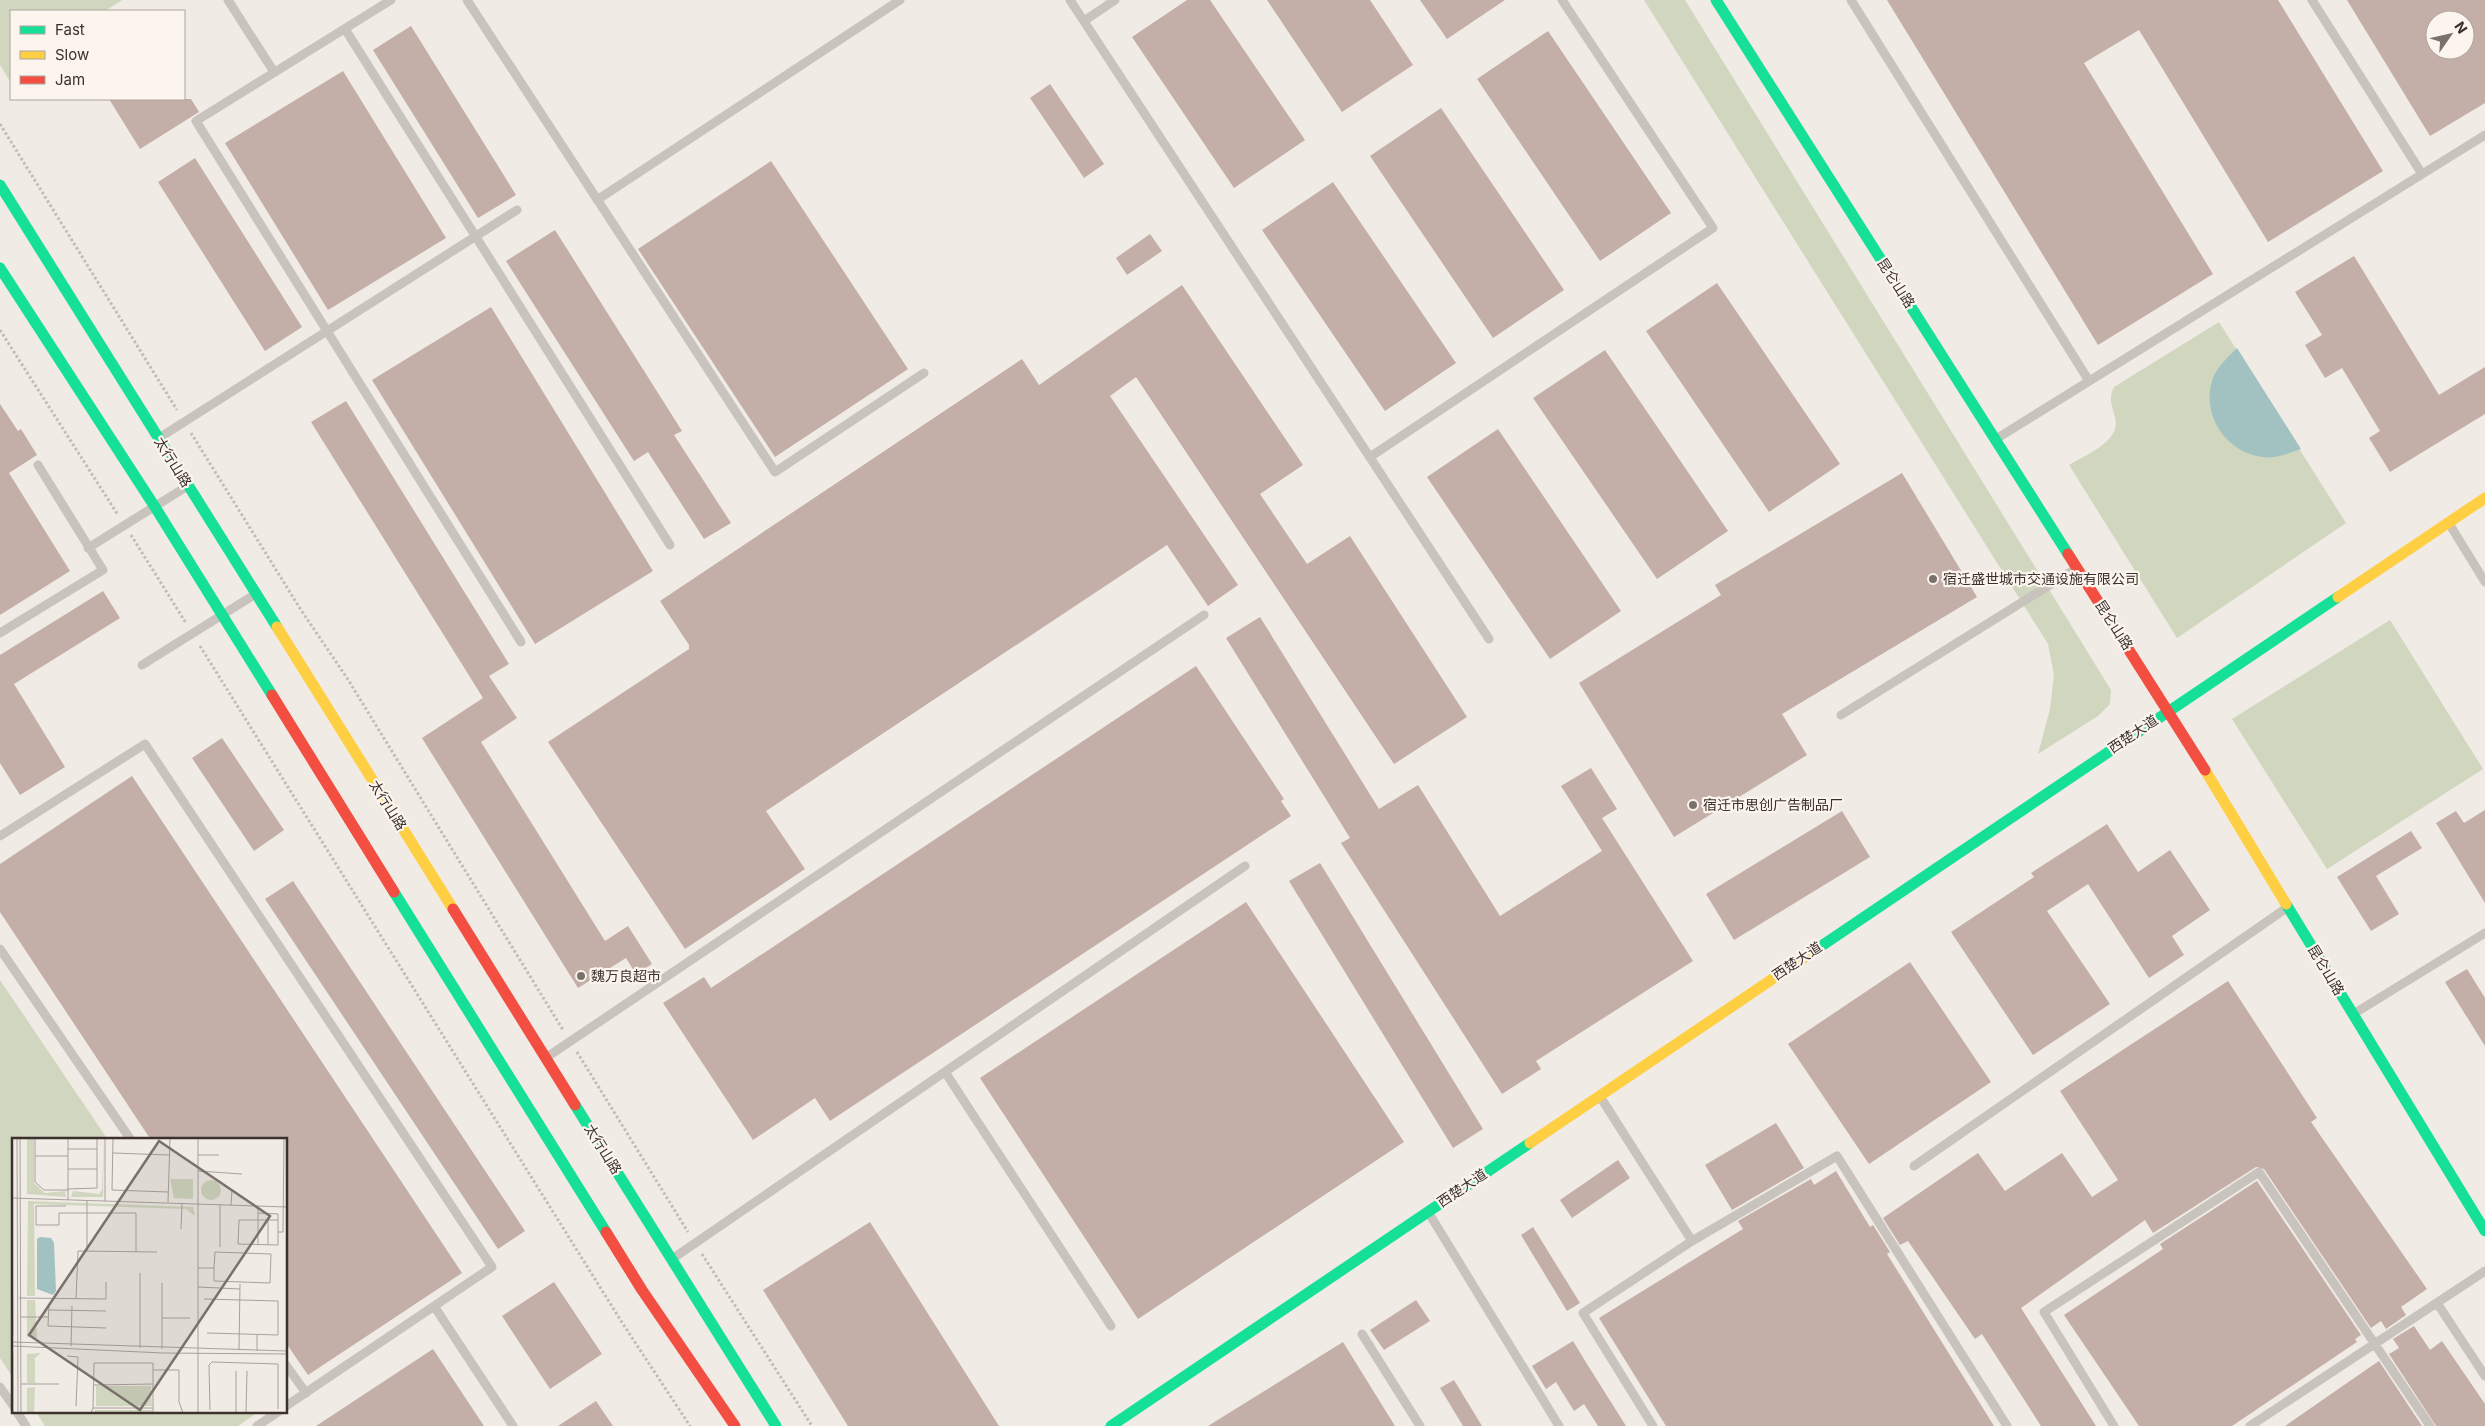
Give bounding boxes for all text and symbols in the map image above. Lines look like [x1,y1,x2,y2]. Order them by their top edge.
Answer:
legend [10,10,185,100]
north arrow [2425,10,2475,60]
text: N [2451,18,2471,37]
text: Fast [55,20,85,39]
text: Slow [55,45,89,64]
text: Jam [55,70,85,89]
street label: 昆仑山路 [1874,255,1919,311]
street label: 太行山路 [151,433,195,490]
place label: 宿迁盛世城市交通设施有限公司 [1943,570,2139,587]
marker: 宿迁盛世城市交通设施有限公司 [1927,573,1939,585]
street label: 昆仑山路 [2092,597,2137,653]
street label: 西楚大道 [2105,711,2161,756]
street label: 太行山路 [366,776,410,833]
place label: 宿迁市思创广告制品厂 [1703,796,1843,813]
marker: 宿迁市思创广告制品厂 [1687,799,1699,811]
street label: 西楚大道 [1769,938,1825,983]
street label: 昆仑山路 [2305,941,2348,998]
place label: 魏万良超市 [591,967,661,984]
marker: 魏万良超市 [575,970,587,982]
street label: 太行山路 [581,1120,625,1177]
inset map [12,1138,288,1414]
street label: 西楚大道 [1434,1165,1490,1210]

